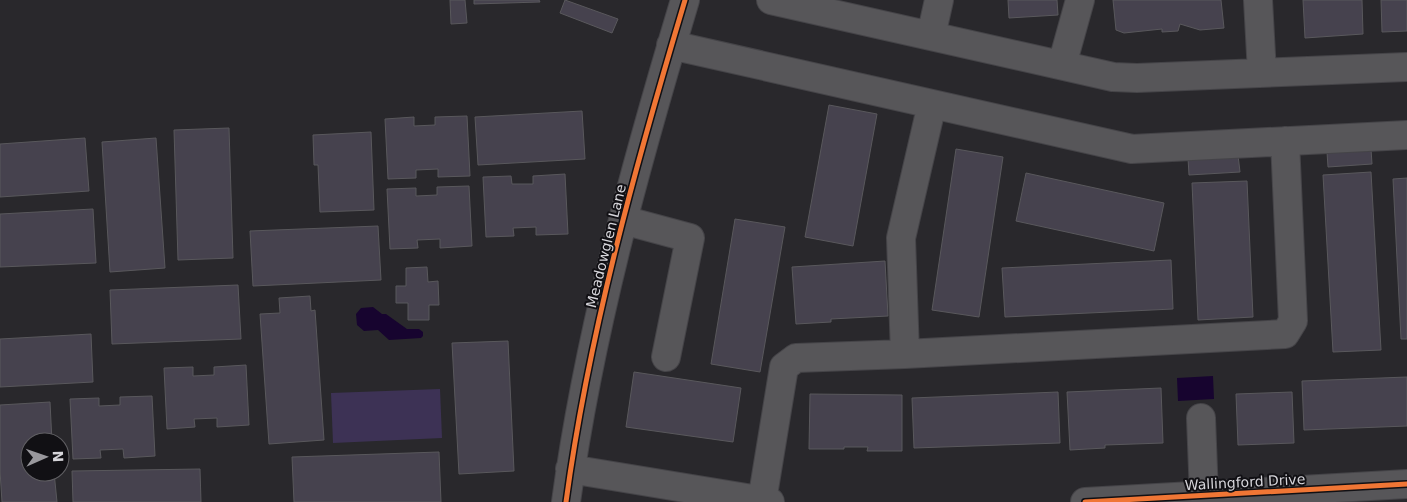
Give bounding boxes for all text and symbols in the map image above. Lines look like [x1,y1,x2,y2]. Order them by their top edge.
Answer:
street label: Meadowglen Lane [583,183,629,309]
north arrow [20,432,70,482]
text: N [50,450,66,463]
street label: Wallingford Drive [1184,471,1306,493]

